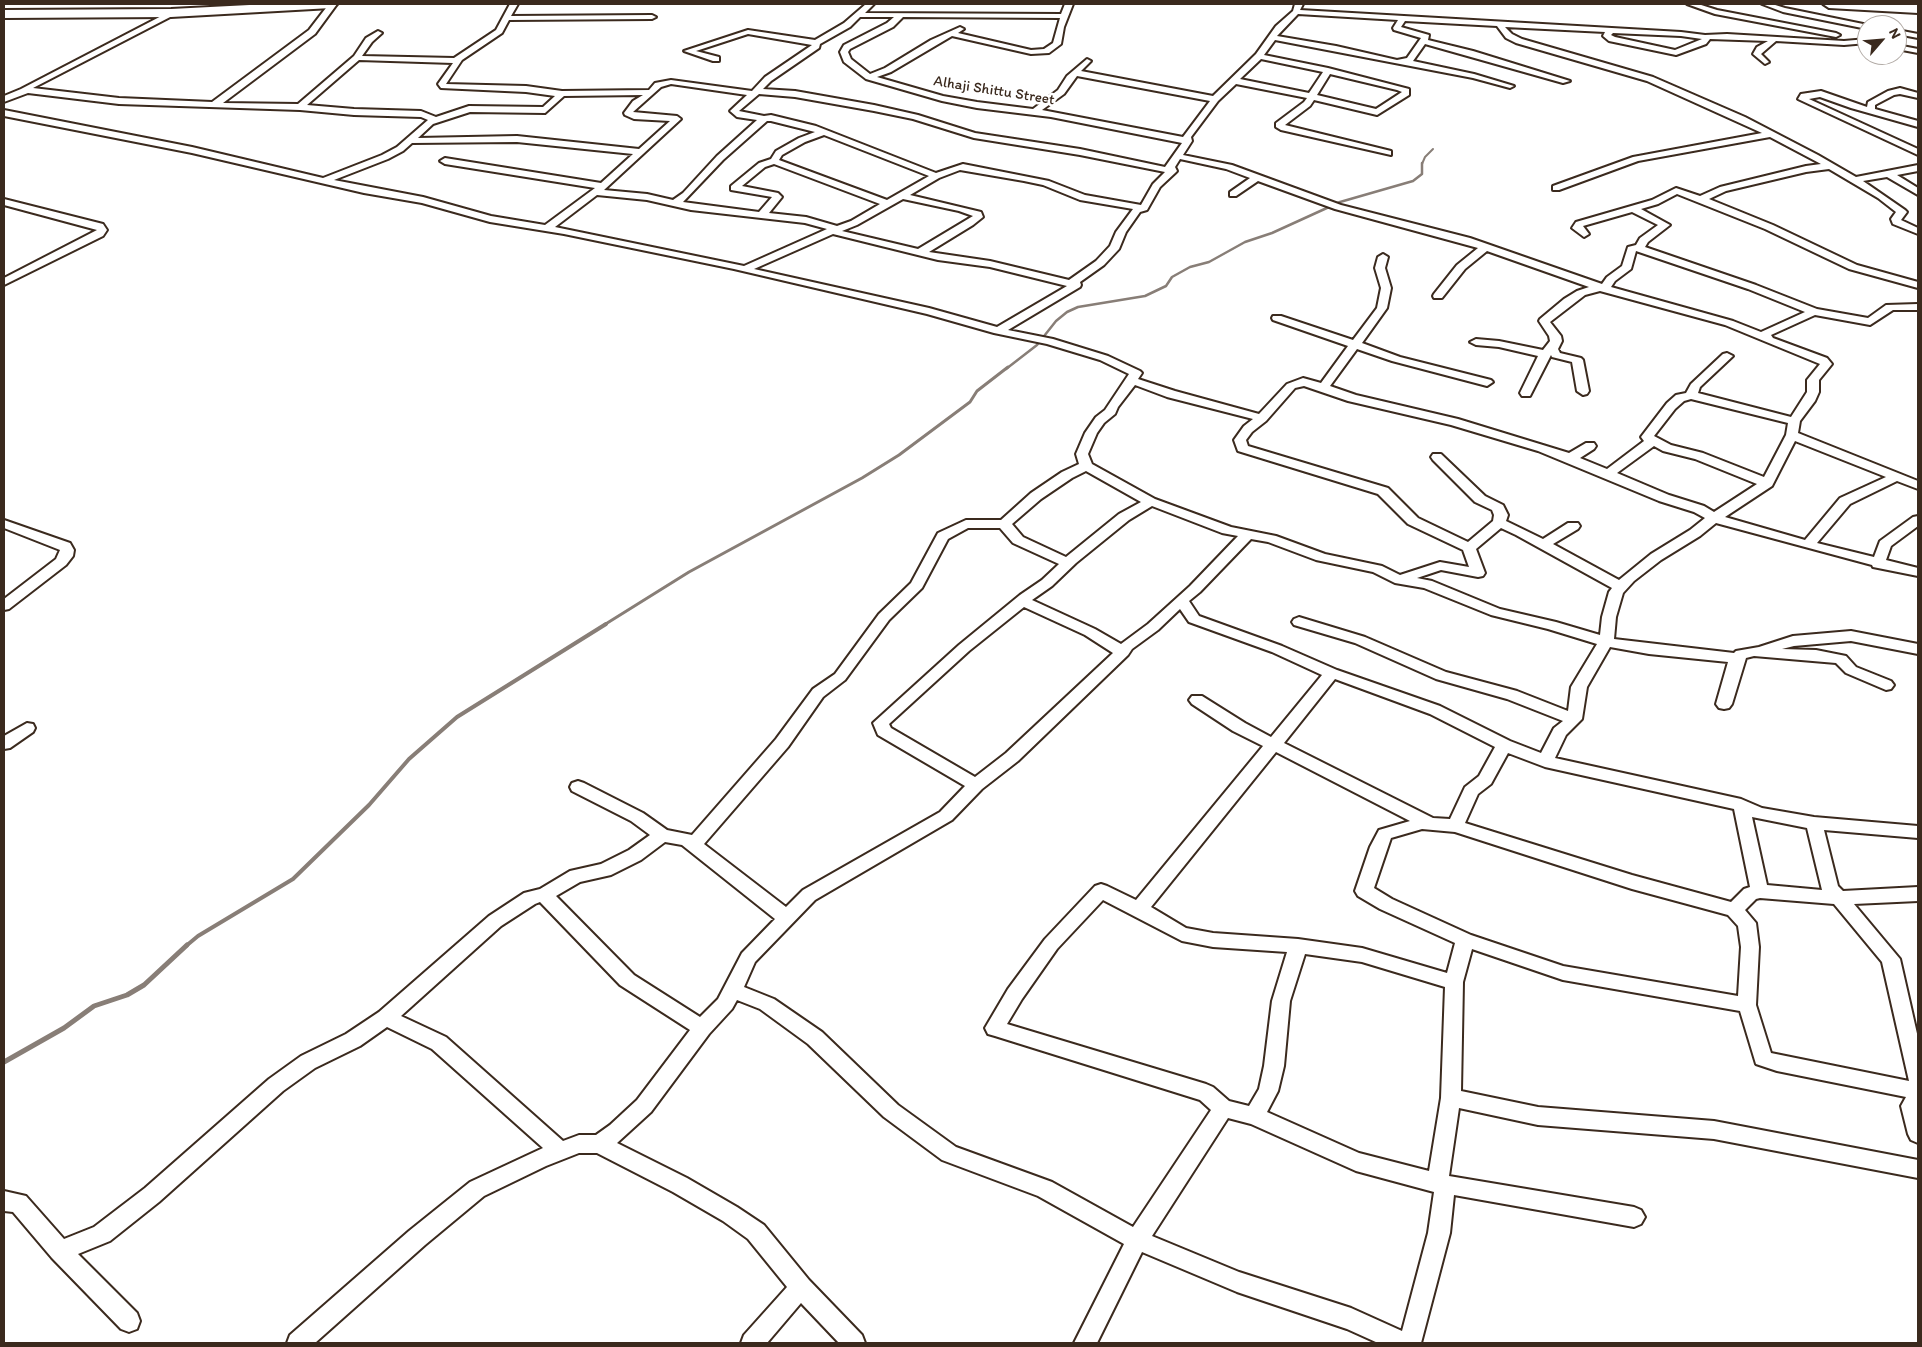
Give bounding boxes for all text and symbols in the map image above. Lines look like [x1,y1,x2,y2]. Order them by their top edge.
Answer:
north arrow [1857,15,1907,65]
text: N [1885,25,1905,41]
street label: Alhaji Shittu Street [932,73,1056,109]

